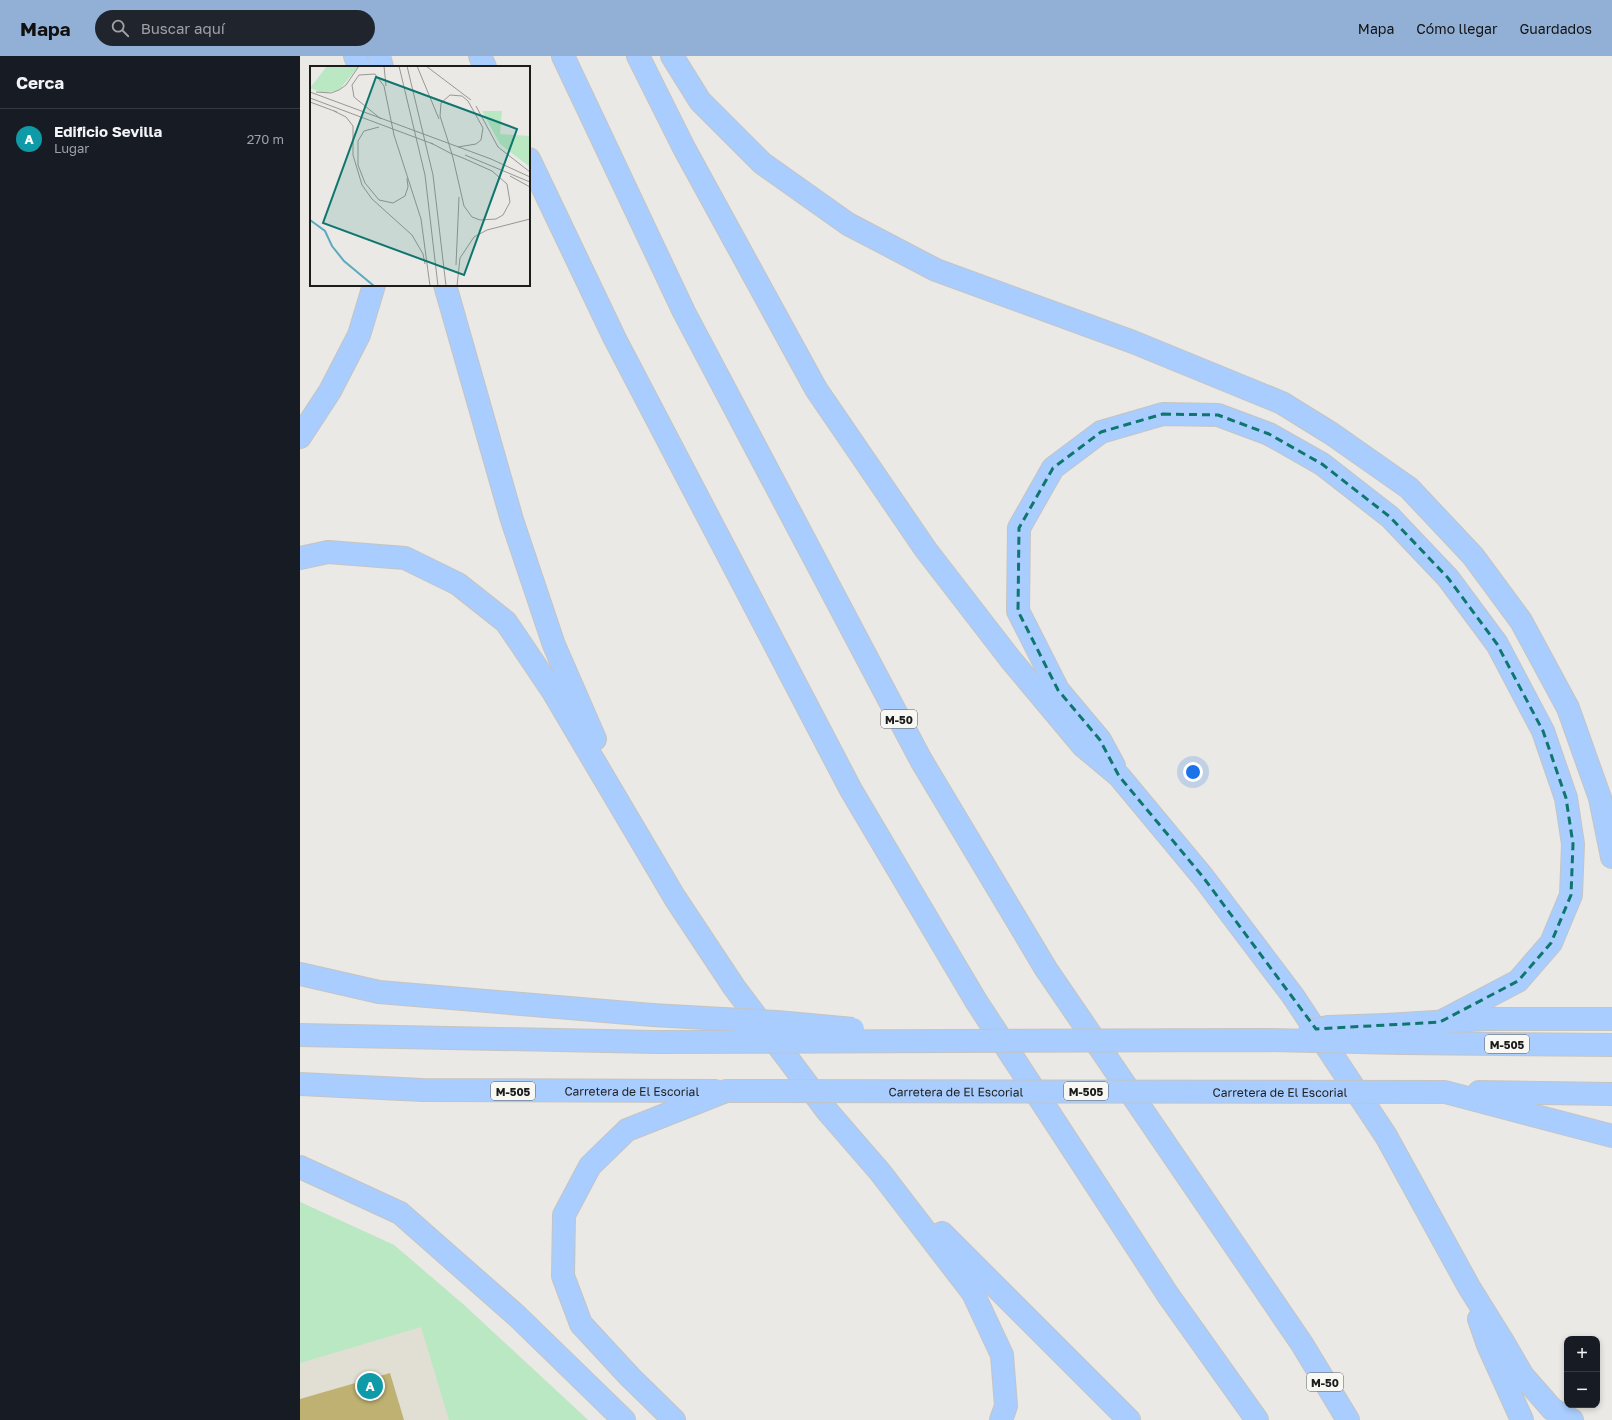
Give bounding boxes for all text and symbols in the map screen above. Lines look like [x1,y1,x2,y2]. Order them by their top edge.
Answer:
search box [95,10,375,46]
text: Mapa [20,17,71,40]
icon: search [109,17,131,39]
text: Buscar aquí [141,19,225,37]
text: Mapa [1358,20,1394,37]
text: Cómo llegar [1416,20,1497,37]
text: Guardados [1519,20,1592,37]
inset map [310,66,530,286]
text: Cerca [16,72,64,93]
text: Edificio Sevilla [54,122,162,140]
text: A [24,131,34,147]
text: 270 m [247,131,284,147]
text: Lugar [54,140,89,156]
road number: M-50 [881,710,917,728]
your location [1183,762,1203,782]
road number: M-505 [1485,1035,1529,1053]
road number: M-505 [491,1082,535,1100]
road number: M-505 [1064,1082,1108,1100]
street label: Carretera de El Escorial [564,1083,699,1098]
street label: Carretera de El Escorial [889,1084,1024,1099]
street label: Carretera de El Escorial [1213,1084,1348,1099]
map controls [1564,1336,1600,1408]
button: + [1564,1336,1600,1372]
pin: A [357,1371,383,1401]
button: − [1564,1372,1600,1408]
road number: M-50 [1307,1373,1343,1391]

